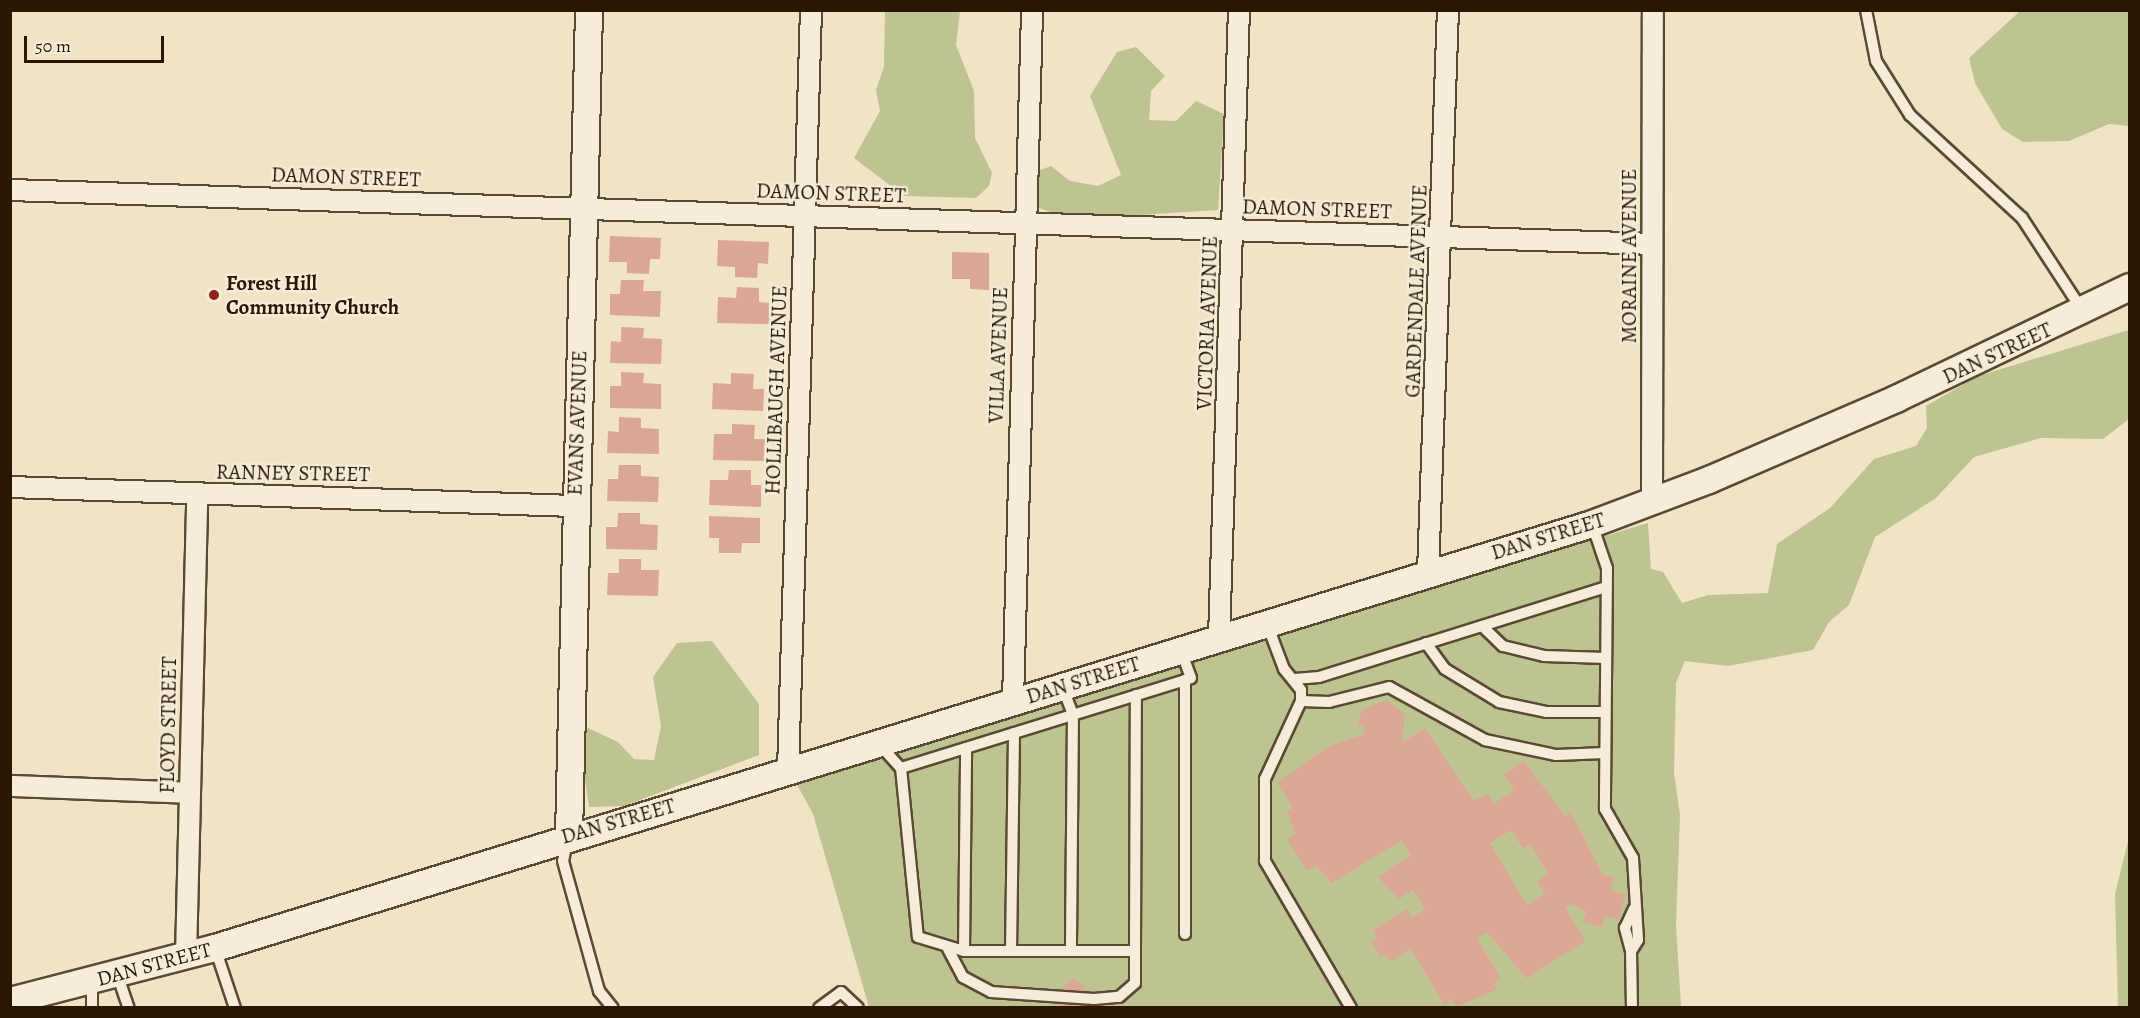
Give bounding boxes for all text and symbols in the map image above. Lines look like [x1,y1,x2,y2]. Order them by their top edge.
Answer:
scale bar [27,24,166,62]
text: 50 m [35,34,71,58]
street label: DAMON STREET [271,162,421,192]
street label: MORAINE AVENUE [1616,169,1642,343]
street label: DAMON STREET [756,178,906,208]
street label: GARDENDALE AVENUE [1400,184,1432,398]
street label: DAMON STREET [1242,194,1392,224]
street label: VICTORIA AVENUE [1191,235,1223,411]
place label: Forest Hill Community Church [226,270,399,320]
street label: HOLLIBAUGH AVENUE [760,285,792,495]
street label: VILLA AVENUE [983,286,1013,424]
marker: Forest Hill Community Church [207,288,221,302]
street label: DAN STREET [1938,317,2056,389]
street label: EVANS AVENUE [562,350,592,496]
street label: RANNEY STREET [216,459,370,487]
street label: DAN STREET [1488,507,1608,565]
street label: DAN STREET [1023,651,1143,709]
street label: FLOYD STREET [154,656,182,794]
street label: DAN STREET [558,793,678,849]
street label: DAN STREET [94,937,214,991]

